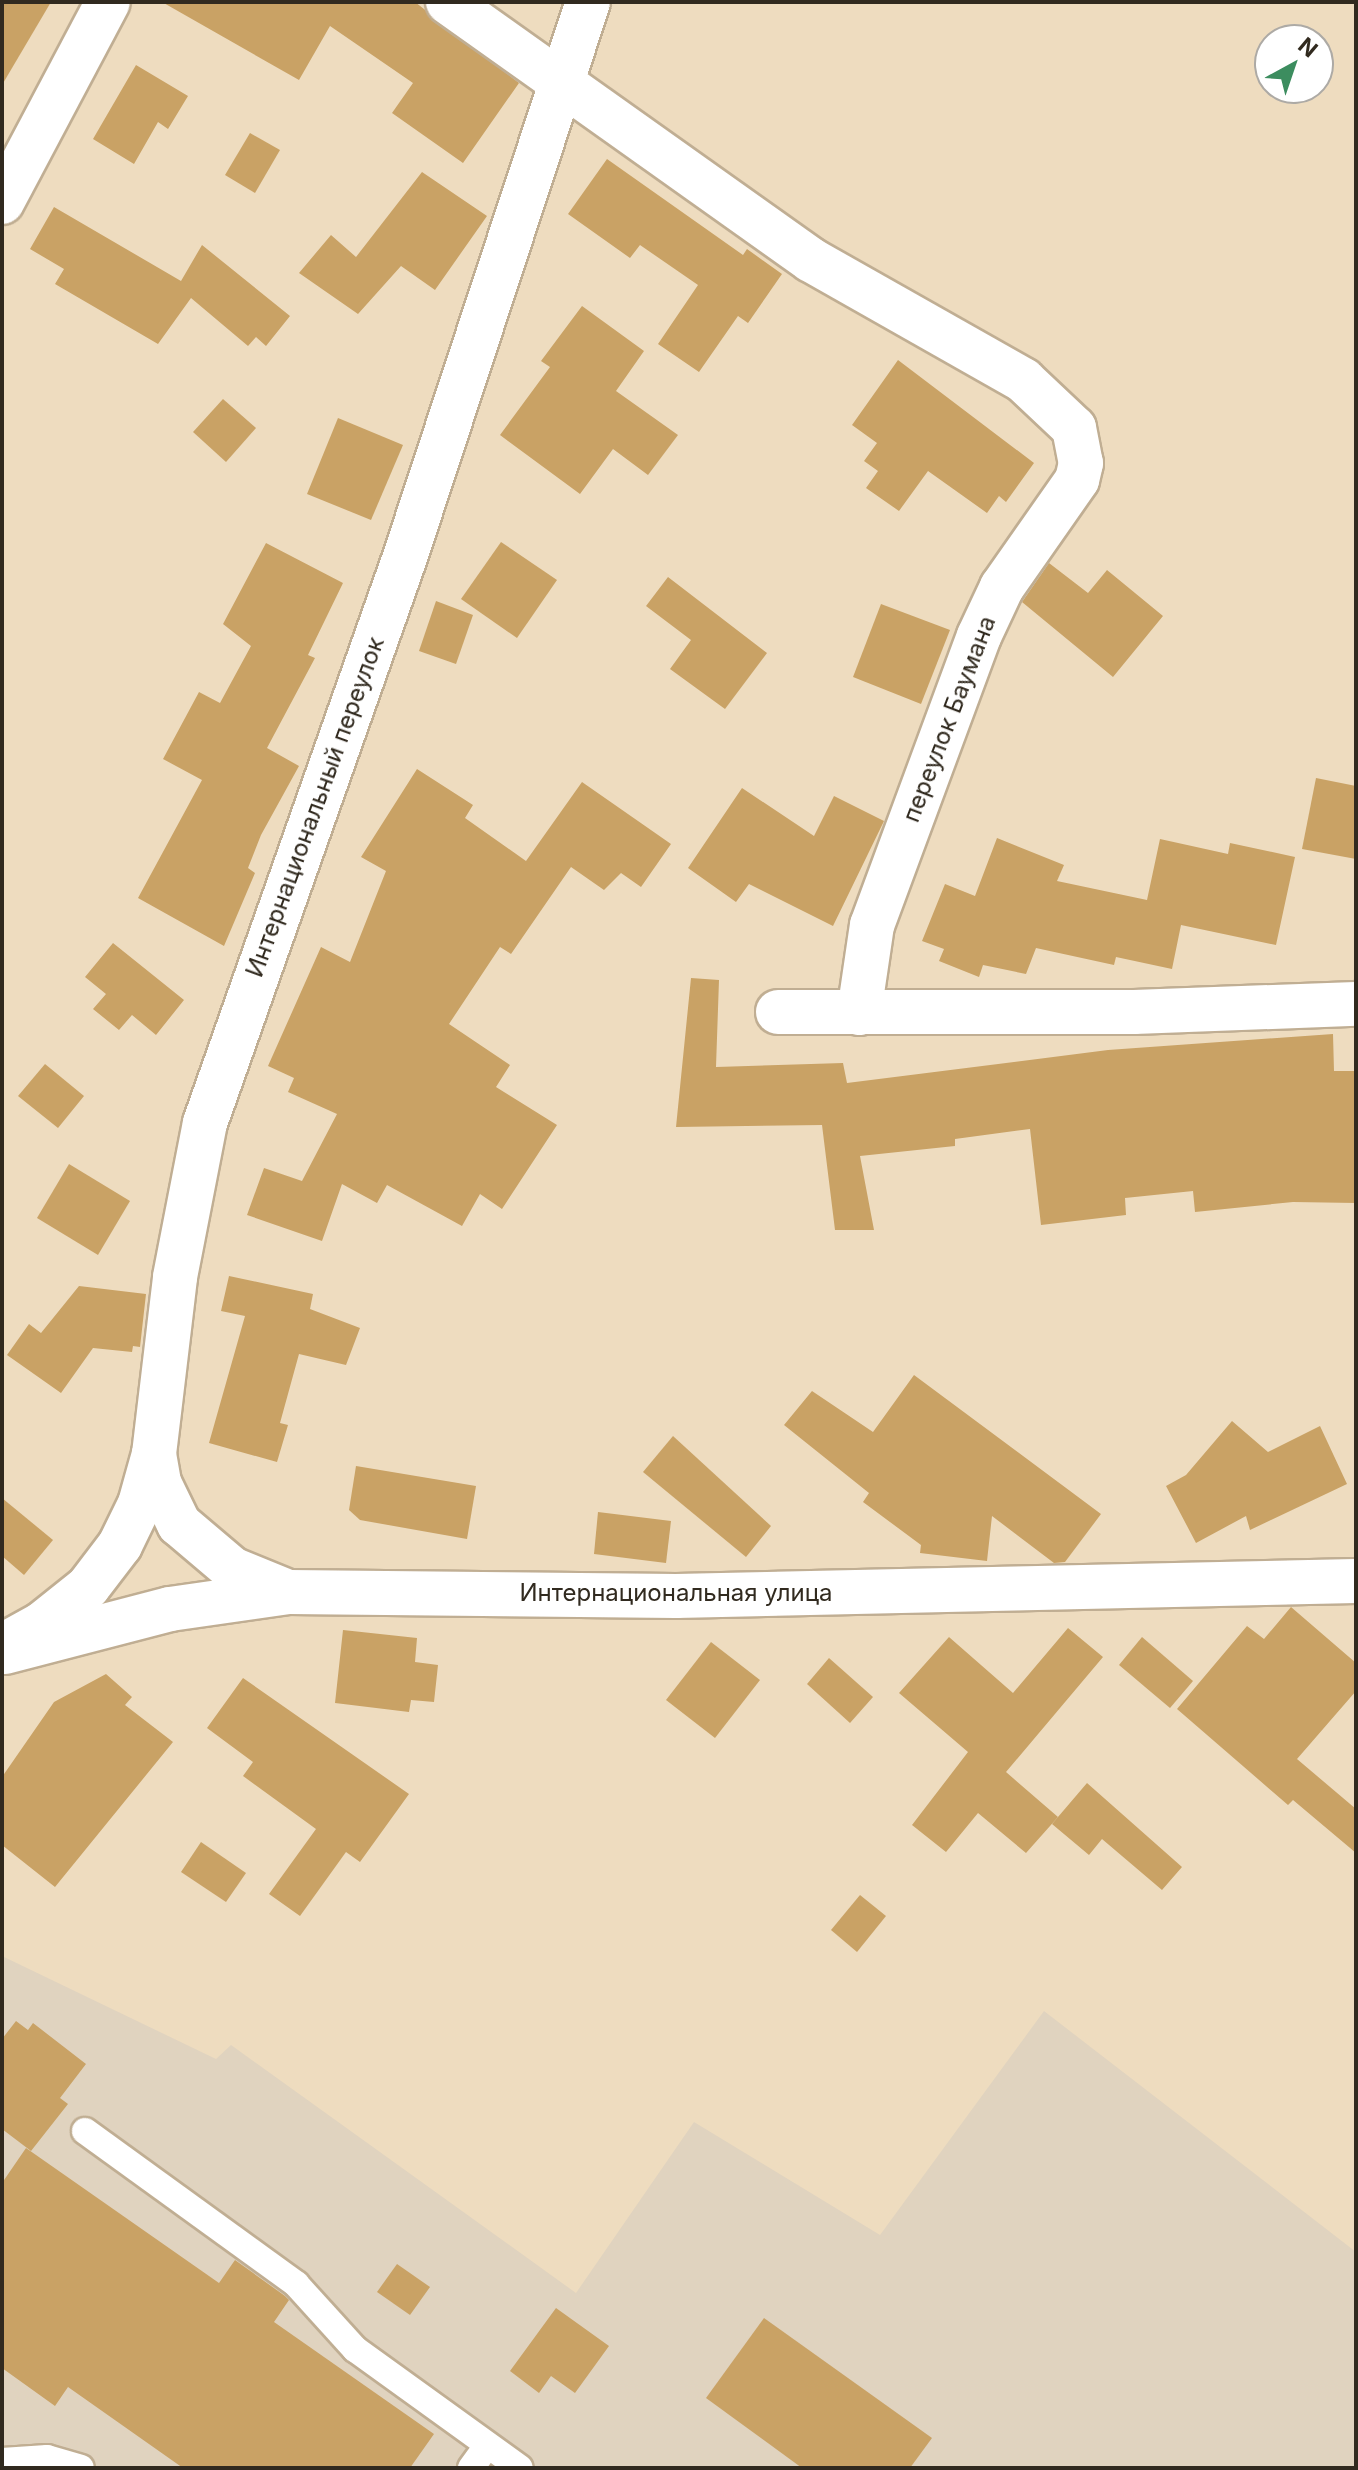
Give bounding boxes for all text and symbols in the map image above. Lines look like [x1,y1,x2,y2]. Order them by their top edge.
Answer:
north arrow [1254,24,1334,104]
text: N [1293,32,1323,62]
street label: переулок Баумана [896,612,1002,826]
street label: Интернациональный переулок [240,633,390,981]
street label: Интернациональная улица [519,1579,833,1607]

